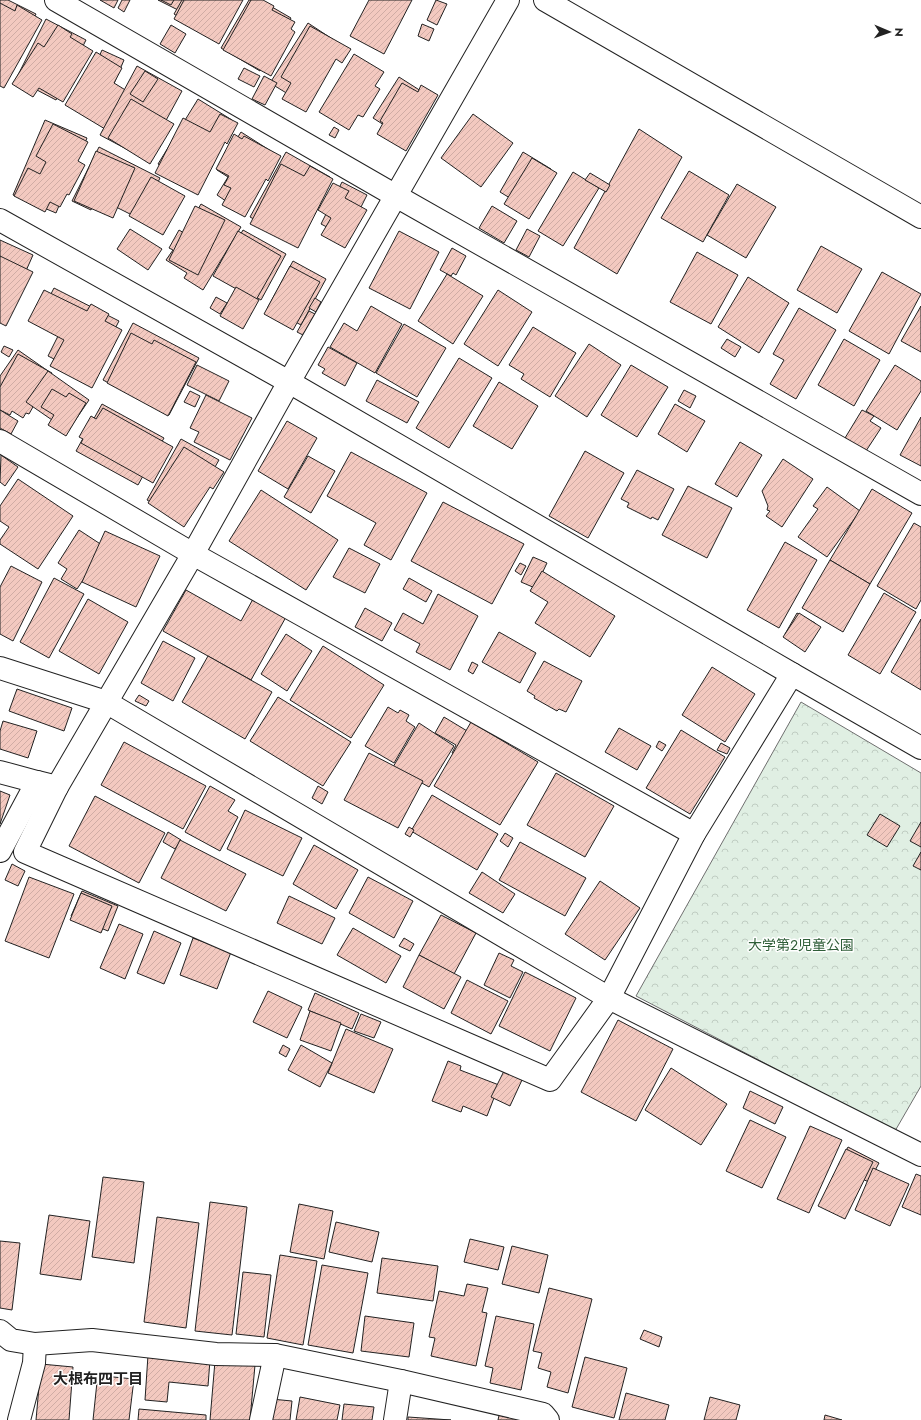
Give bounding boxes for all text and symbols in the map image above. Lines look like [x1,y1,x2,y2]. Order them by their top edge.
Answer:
north arrow [869,12,909,52]
text: N [891,28,907,37]
park label: 大学第２児童公園 [748,935,854,955]
district label: 大根布四丁目 [53,1368,143,1390]

